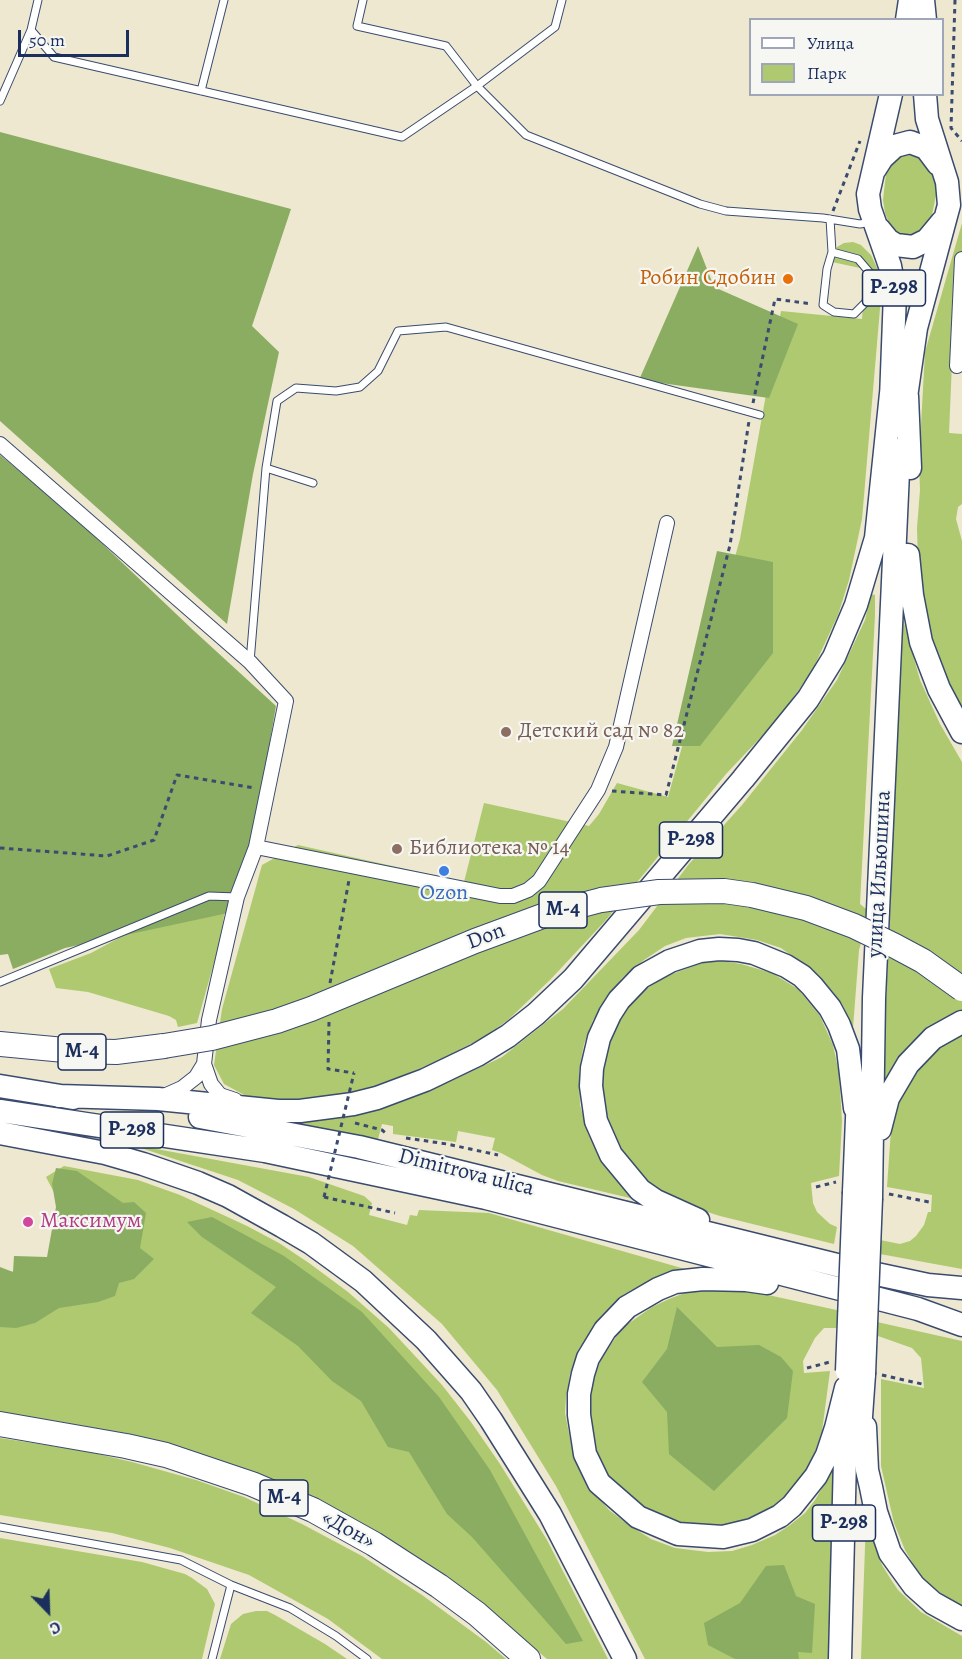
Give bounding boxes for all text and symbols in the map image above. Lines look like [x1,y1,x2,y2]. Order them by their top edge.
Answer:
scale bar [21,18,132,56]
legend [749,18,944,96]
text: 50 m [29,28,65,52]
text: Улица [807,31,854,55]
text: Парк [807,61,847,85]
place label: Робин Сдобин [639,266,776,292]
road number: Р-298 [862,270,926,306]
marker: Робин Сдобин [781,272,795,286]
place label: Детский сад № 82 [518,719,684,745]
marker: Детский сад № 82 [499,725,513,739]
street label: улица Ильюшина [862,790,898,958]
road number: Р-298 [660,822,722,858]
place label: Библиотека № 14 [409,836,570,862]
marker: Библиотека № 14 [390,842,404,856]
marker: Ozon [437,864,451,878]
place label: Ozon [420,881,468,907]
road number: М-4 [539,892,587,928]
street label: Don [463,918,509,956]
road number: М-4 [58,1034,106,1070]
road number: Р-298 [100,1112,164,1148]
street label: Dimitrova ulica [395,1143,537,1203]
place label: Максимум [40,1209,141,1235]
marker: Максимум [21,1215,35,1229]
road number: М-4 [260,1480,308,1516]
street label: «Дон» [317,1505,379,1555]
road number: Р-298 [812,1505,876,1541]
north arrow [18,1581,78,1641]
text: С [46,1616,64,1640]

